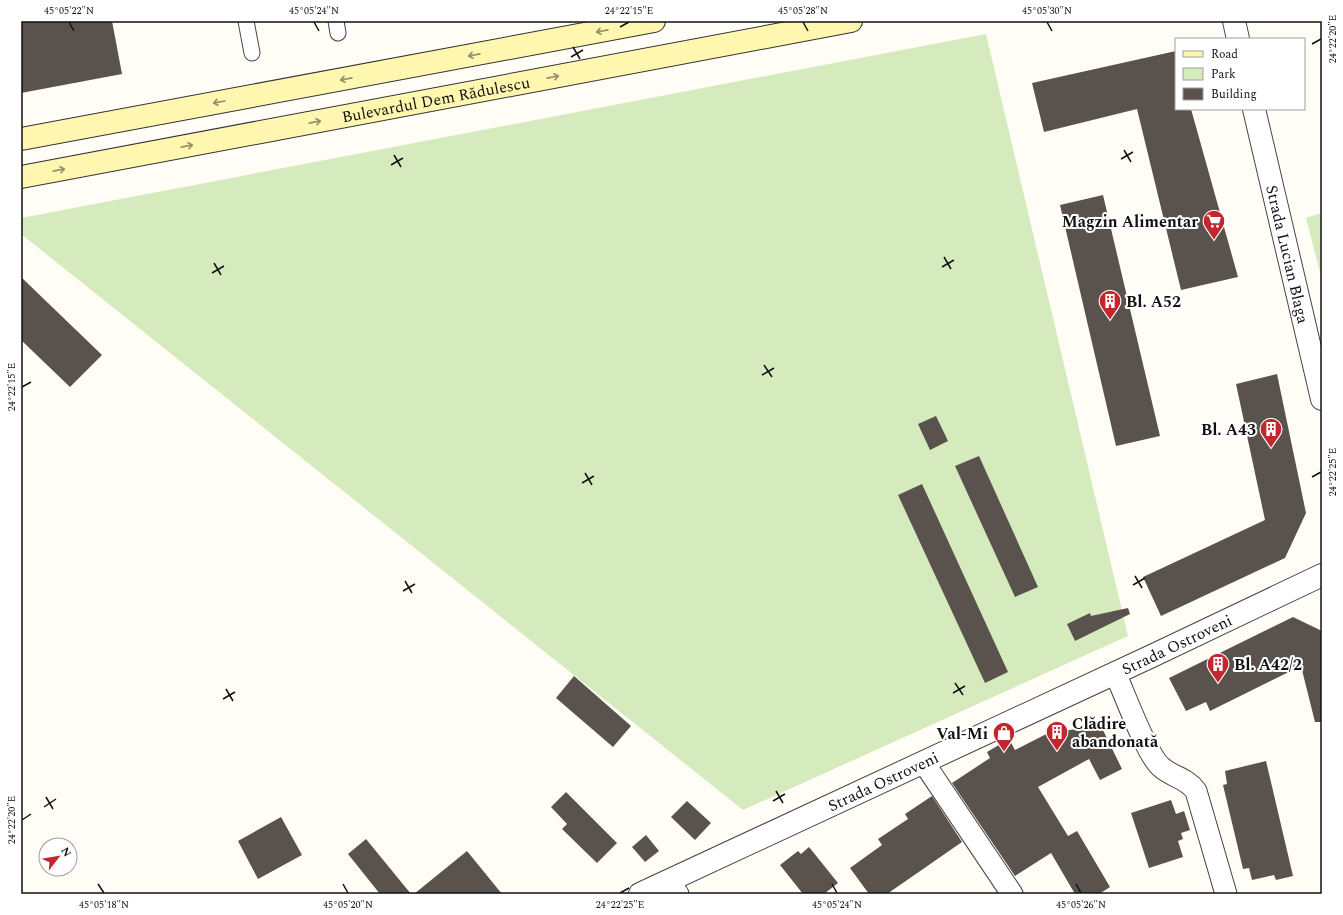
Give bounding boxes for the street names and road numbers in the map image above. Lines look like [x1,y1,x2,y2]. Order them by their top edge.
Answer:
street label: Bulevardul Dem Rădulescu [340,71,532,129]
street label: Strada Lucian Blaga [1259,183,1315,326]
street label: Strada Ostroveni [1118,608,1236,681]
street label: Strada Ostroveni [824,746,943,818]

